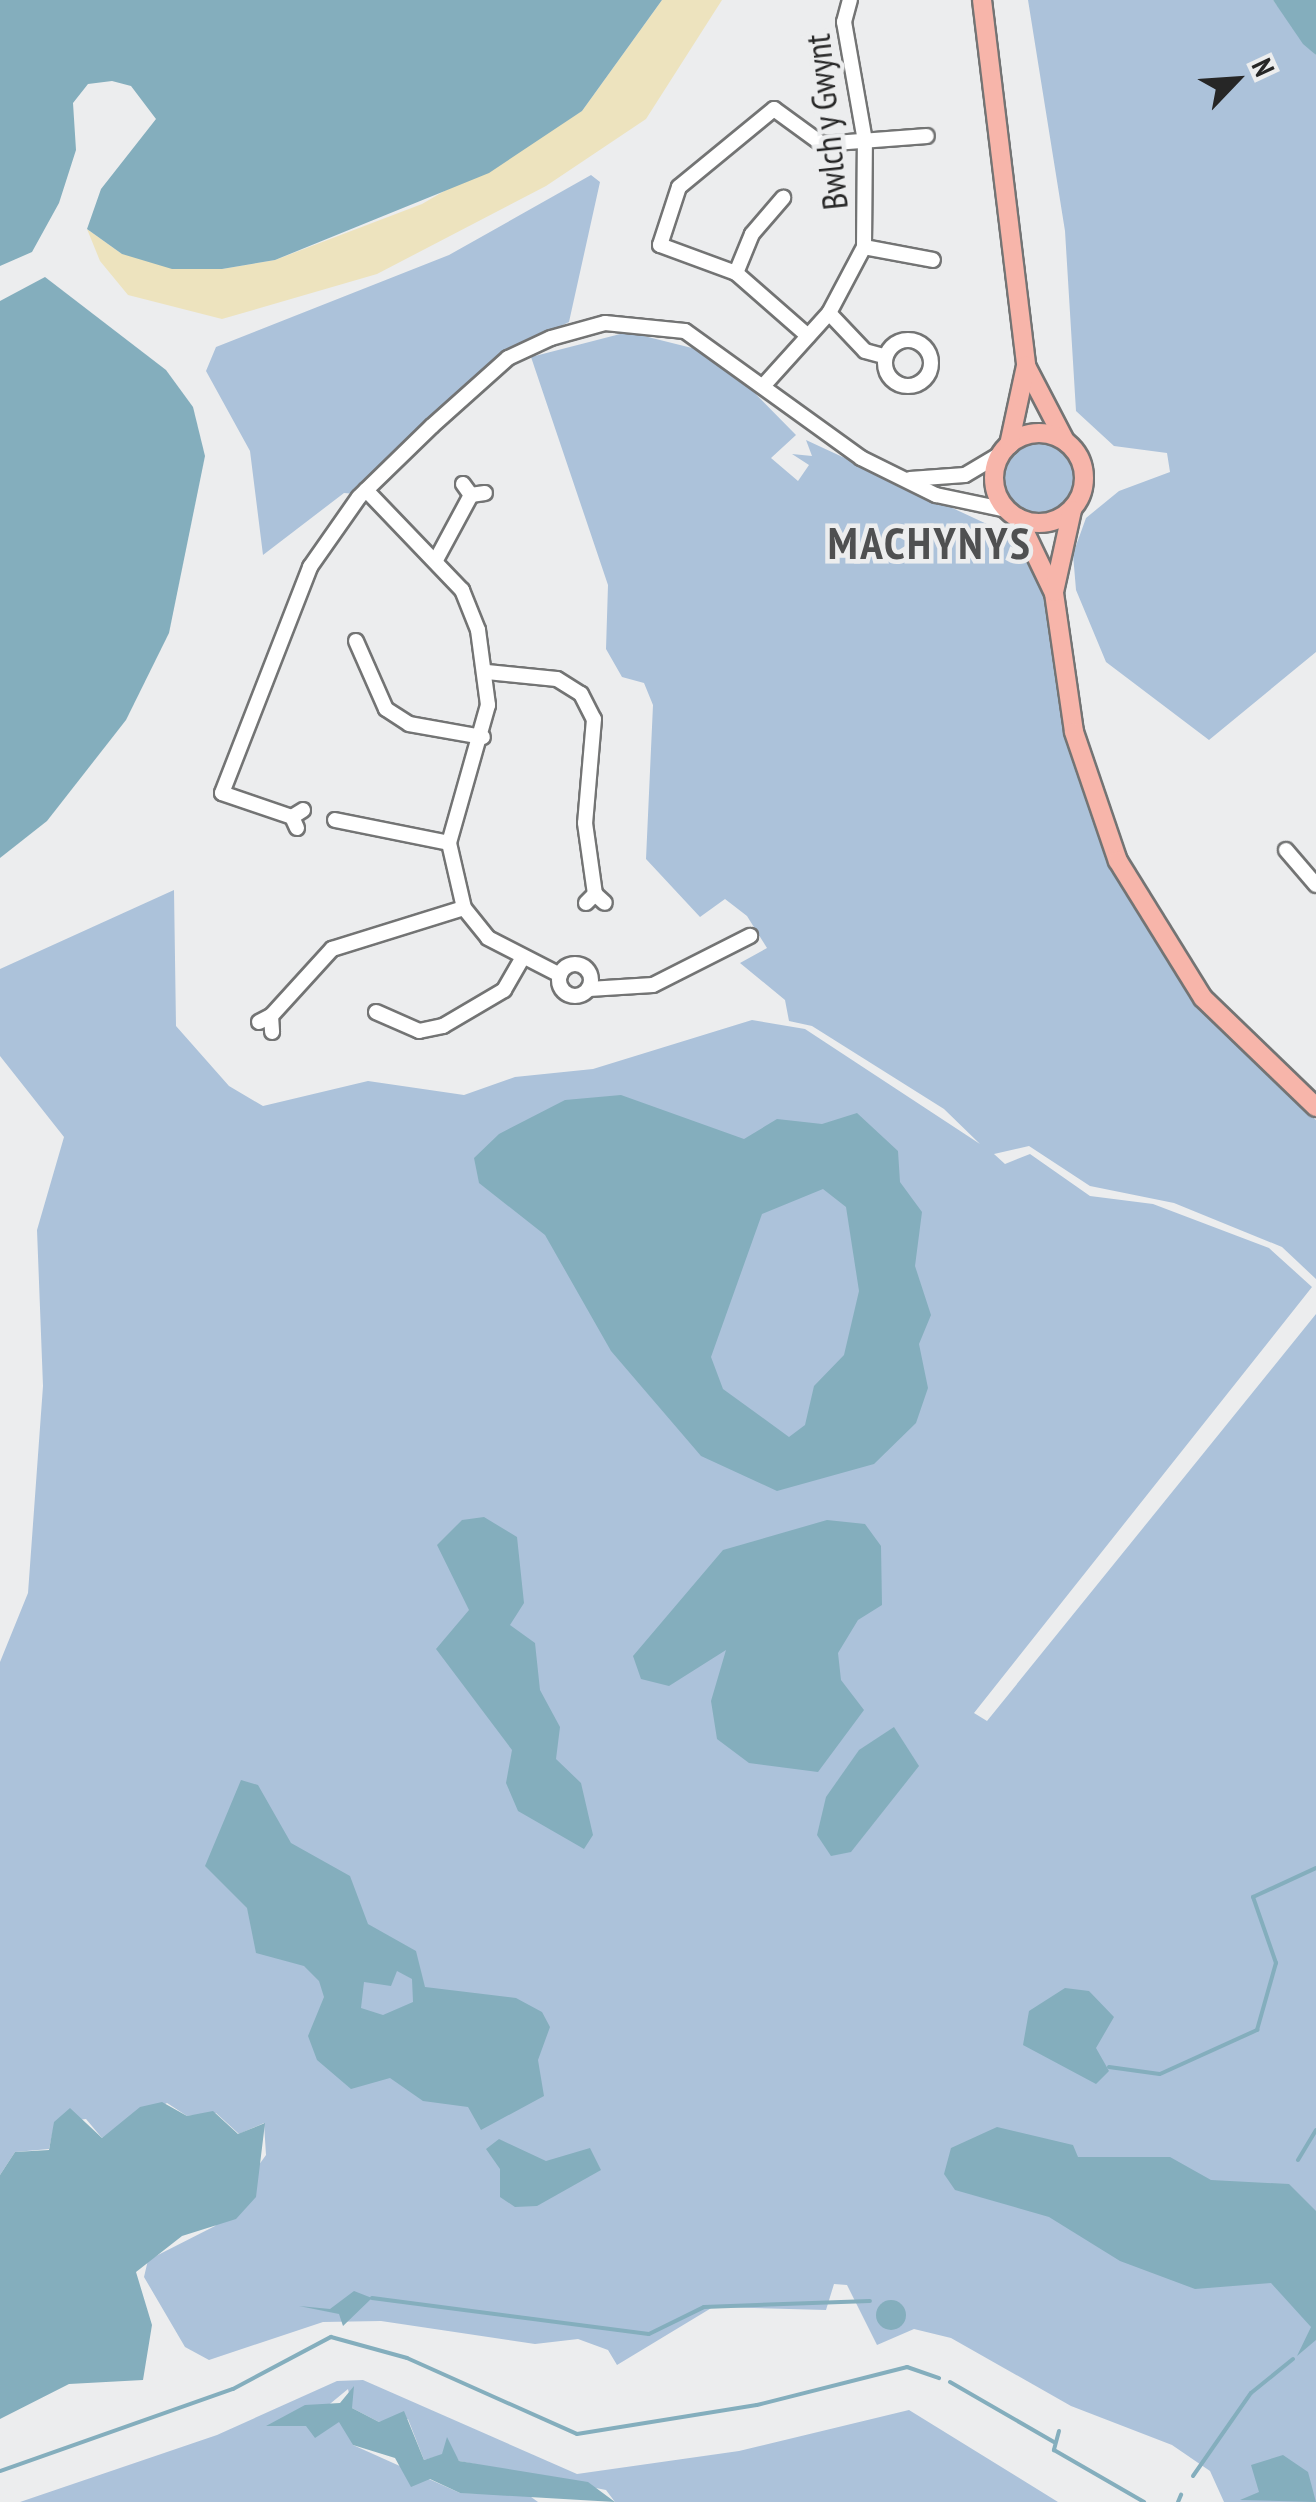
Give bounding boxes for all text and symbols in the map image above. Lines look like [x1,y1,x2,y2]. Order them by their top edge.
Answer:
north arrow [1186,30,1286,130]
street label: Bwlch y Gwynt [796,32,856,212]
text: N [1244,52,1284,82]
district label: MACHYNYS [828,516,1032,570]

